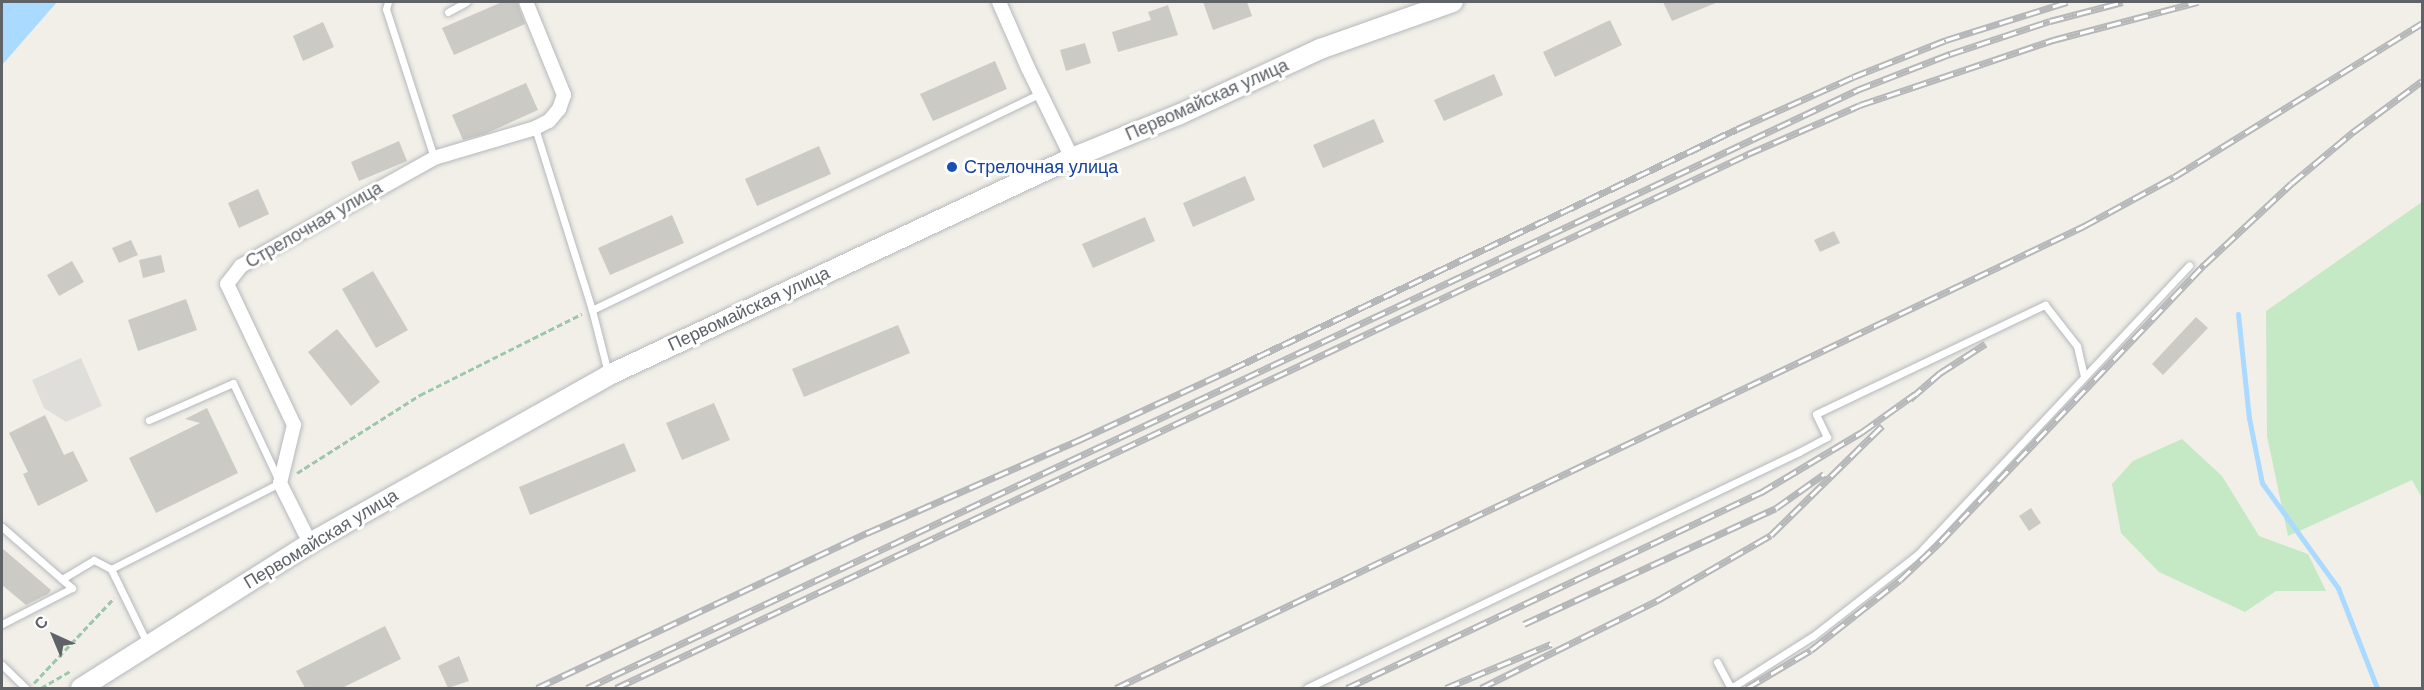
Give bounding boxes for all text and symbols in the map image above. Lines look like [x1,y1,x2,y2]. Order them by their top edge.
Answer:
street label: Первомайская улица [1122,54,1292,146]
place label: Стрелочная улица [964,156,1118,178]
marker: Стрелочная улица [945,160,959,174]
street label: Стрелочная улица [242,177,386,273]
street label: Первомайская улица [665,262,833,356]
street label: Первомайская улица [240,484,402,594]
north arrow [24,606,84,666]
text: С [30,611,53,634]

